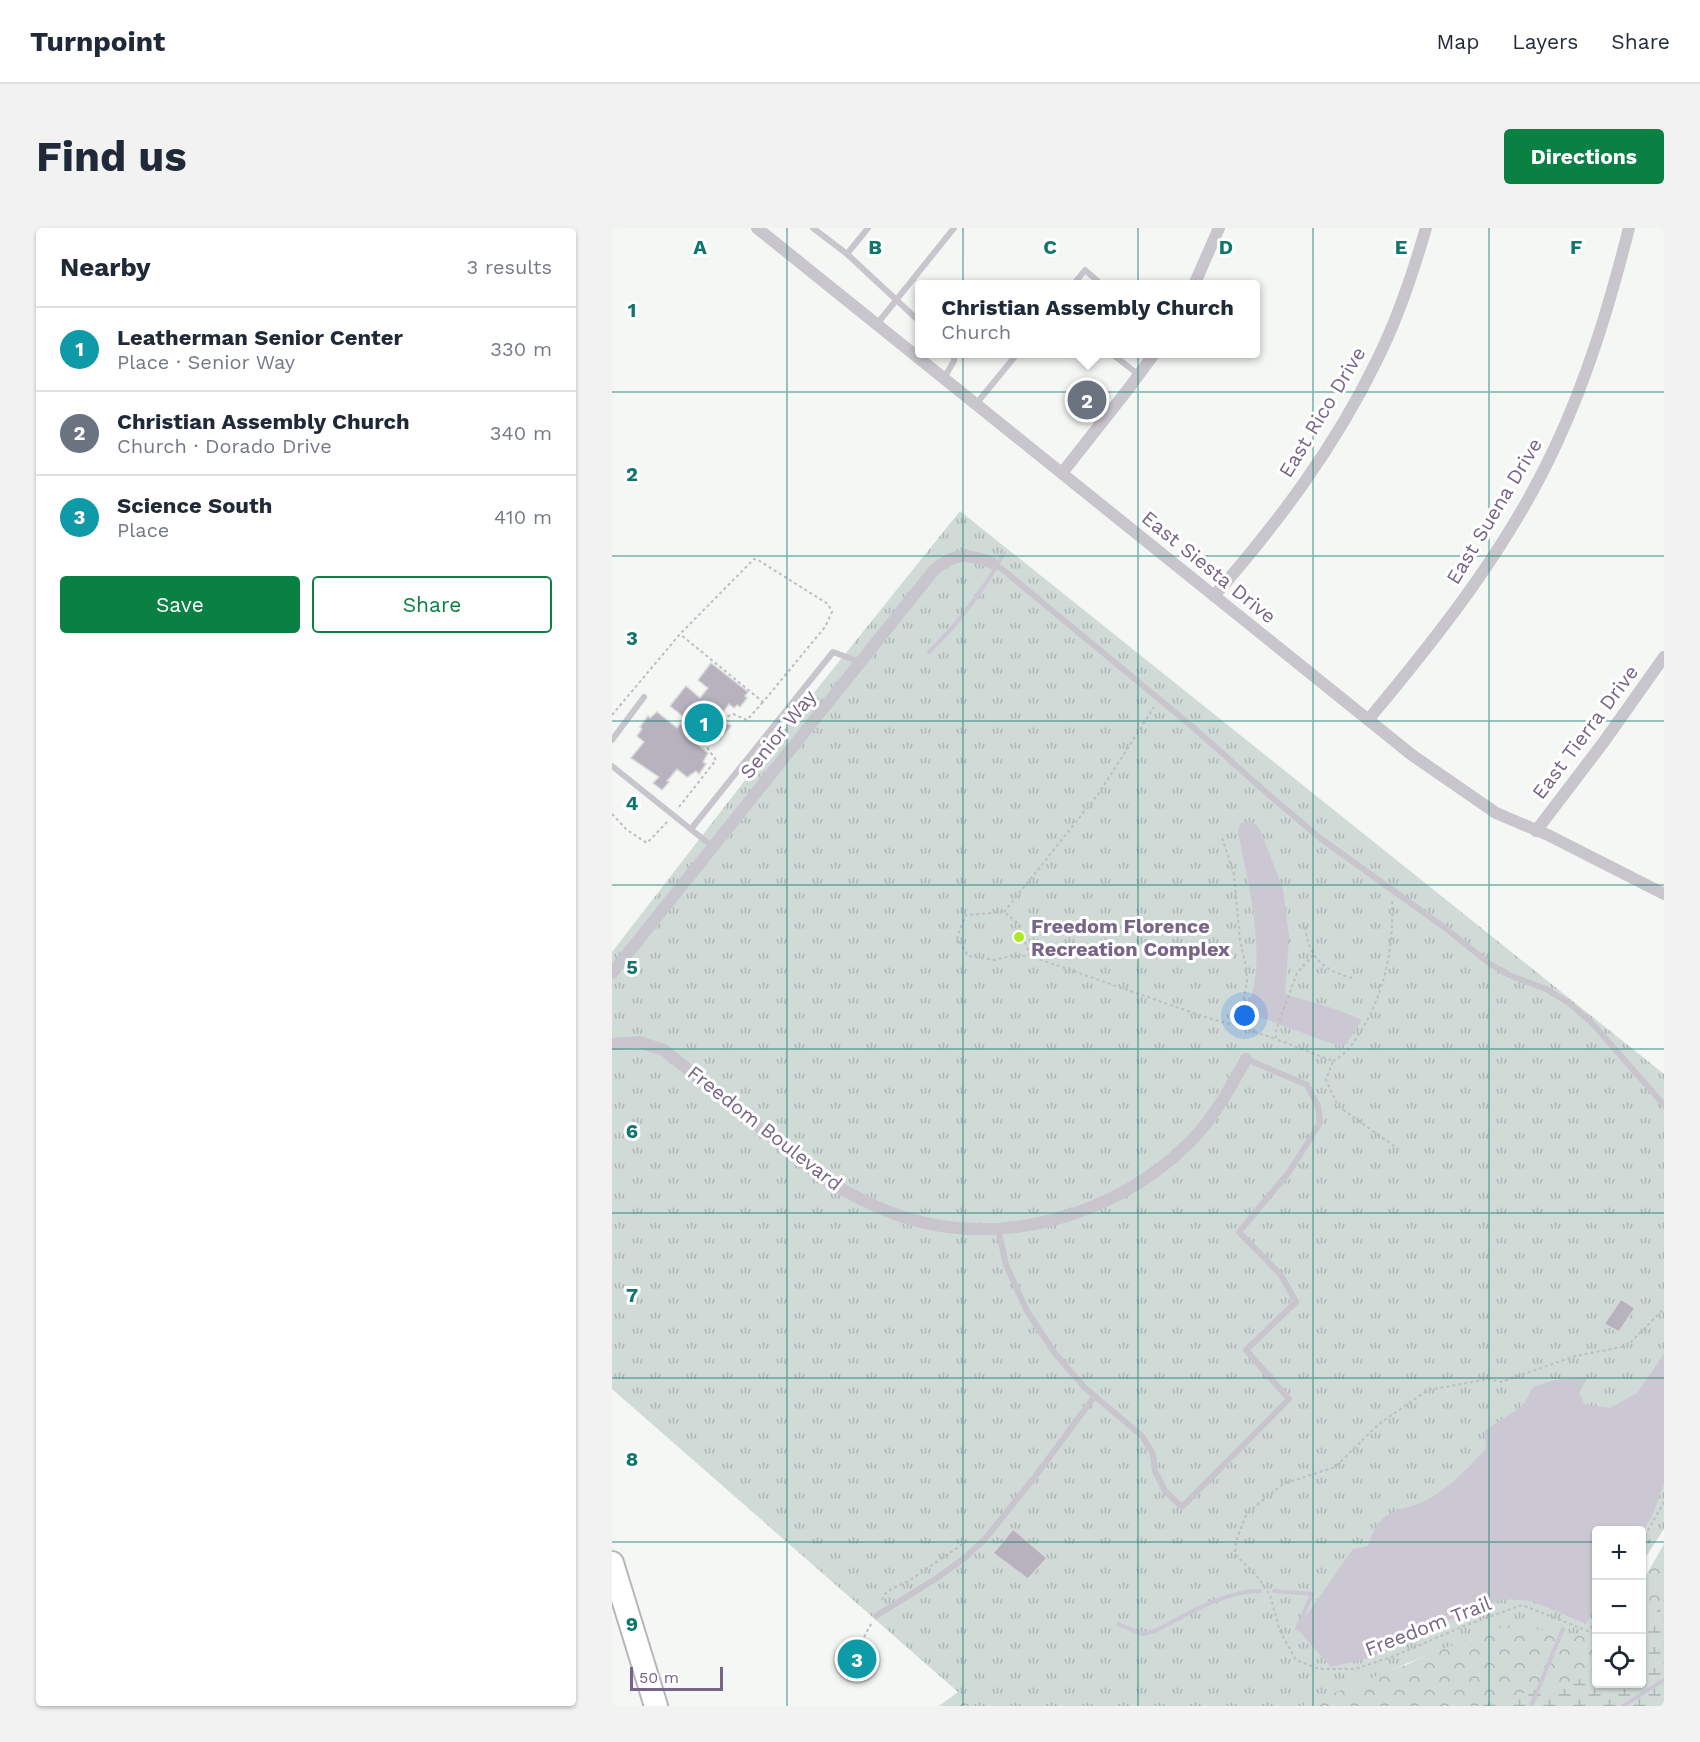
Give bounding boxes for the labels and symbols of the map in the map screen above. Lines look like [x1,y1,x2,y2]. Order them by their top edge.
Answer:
text: A [693,235,707,259]
text: B [868,235,882,259]
text: C [1043,235,1057,259]
text: D [1219,235,1233,259]
text: E [1395,235,1407,259]
text: F [1570,235,1582,259]
text: 1 [628,298,636,322]
street label: East Rico Drive [1274,342,1370,482]
pin: 2 [1068,378,1106,423]
street label: East Suena Drive [1441,434,1547,588]
text: 2 [626,462,638,486]
street label: East Siesta Drive [1137,506,1281,628]
text: 3 [626,626,638,650]
street label: East Tierra Drive [1527,660,1643,804]
street label: Senior Way [735,684,822,783]
pin: 1 [684,700,724,746]
text: 4 [626,791,639,815]
place label: Freedom Florence Recreation Complex [1031,914,1230,961]
marker: Freedom Florence Recreation Complex [1012,930,1026,944]
text: 5 [626,955,638,979]
your location [1230,1001,1259,1030]
street label: Freedom Boulevard [683,1060,847,1196]
text: 6 [626,1119,638,1143]
text: 7 [626,1283,638,1307]
text: 8 [626,1447,638,1471]
street label: Freedom Trail [1361,1591,1495,1661]
text: 9 [626,1612,638,1636]
pin: 3 [838,1636,876,1682]
scale bar [630,1664,723,1692]

